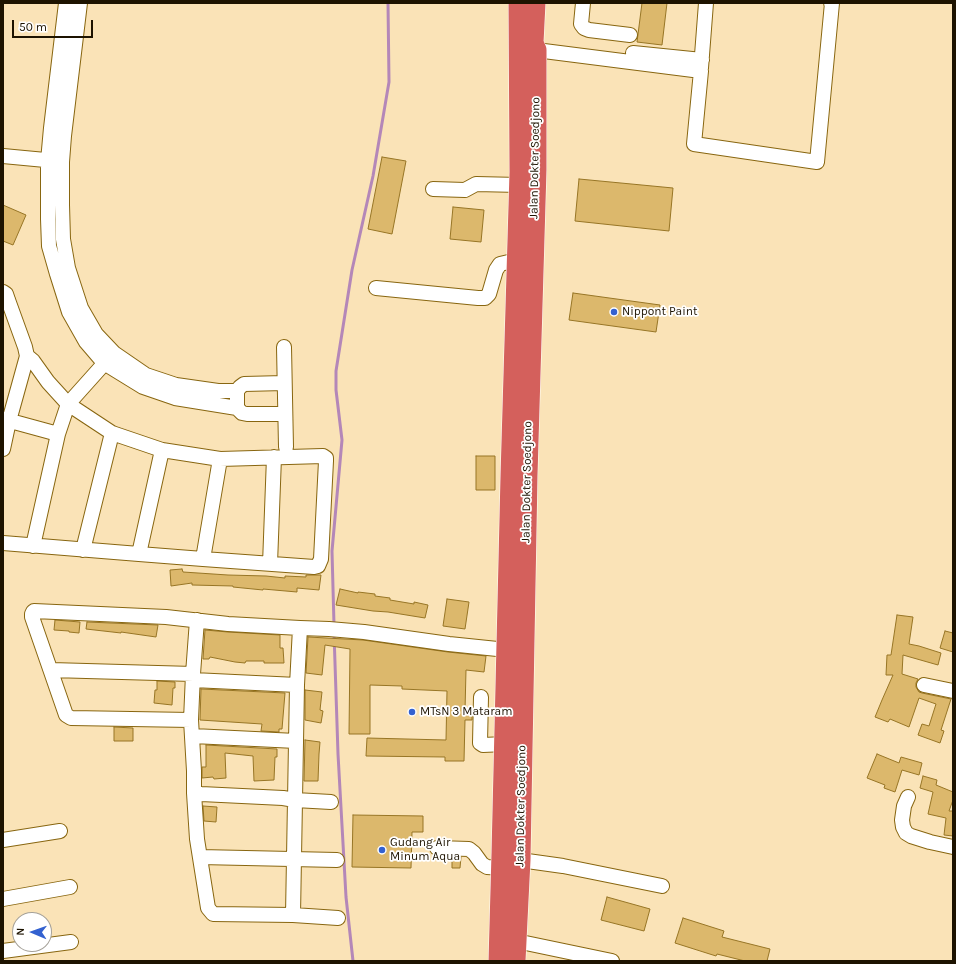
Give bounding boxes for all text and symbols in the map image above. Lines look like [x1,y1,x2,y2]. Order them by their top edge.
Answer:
scale bar [14,12,95,38]
text: 50 m [19,20,47,34]
street label: Jalan Dokter Soedjono [527,97,543,219]
place label: Nippont Paint [622,305,698,319]
marker: Nippont Paint [609,307,619,317]
street label: Jalan Dokter Soedjono [519,421,535,543]
place label: MTsN 3 Mataram [420,705,512,719]
marker: MTsN 3 Mataram [407,707,417,717]
street label: Jalan Dokter Soedjono [513,745,529,867]
place label: Gudang Air Minum Aqua [390,836,460,864]
marker: Gudang Air Minum Aqua [377,845,387,855]
north arrow [12,912,52,952]
text: N [14,927,27,936]

